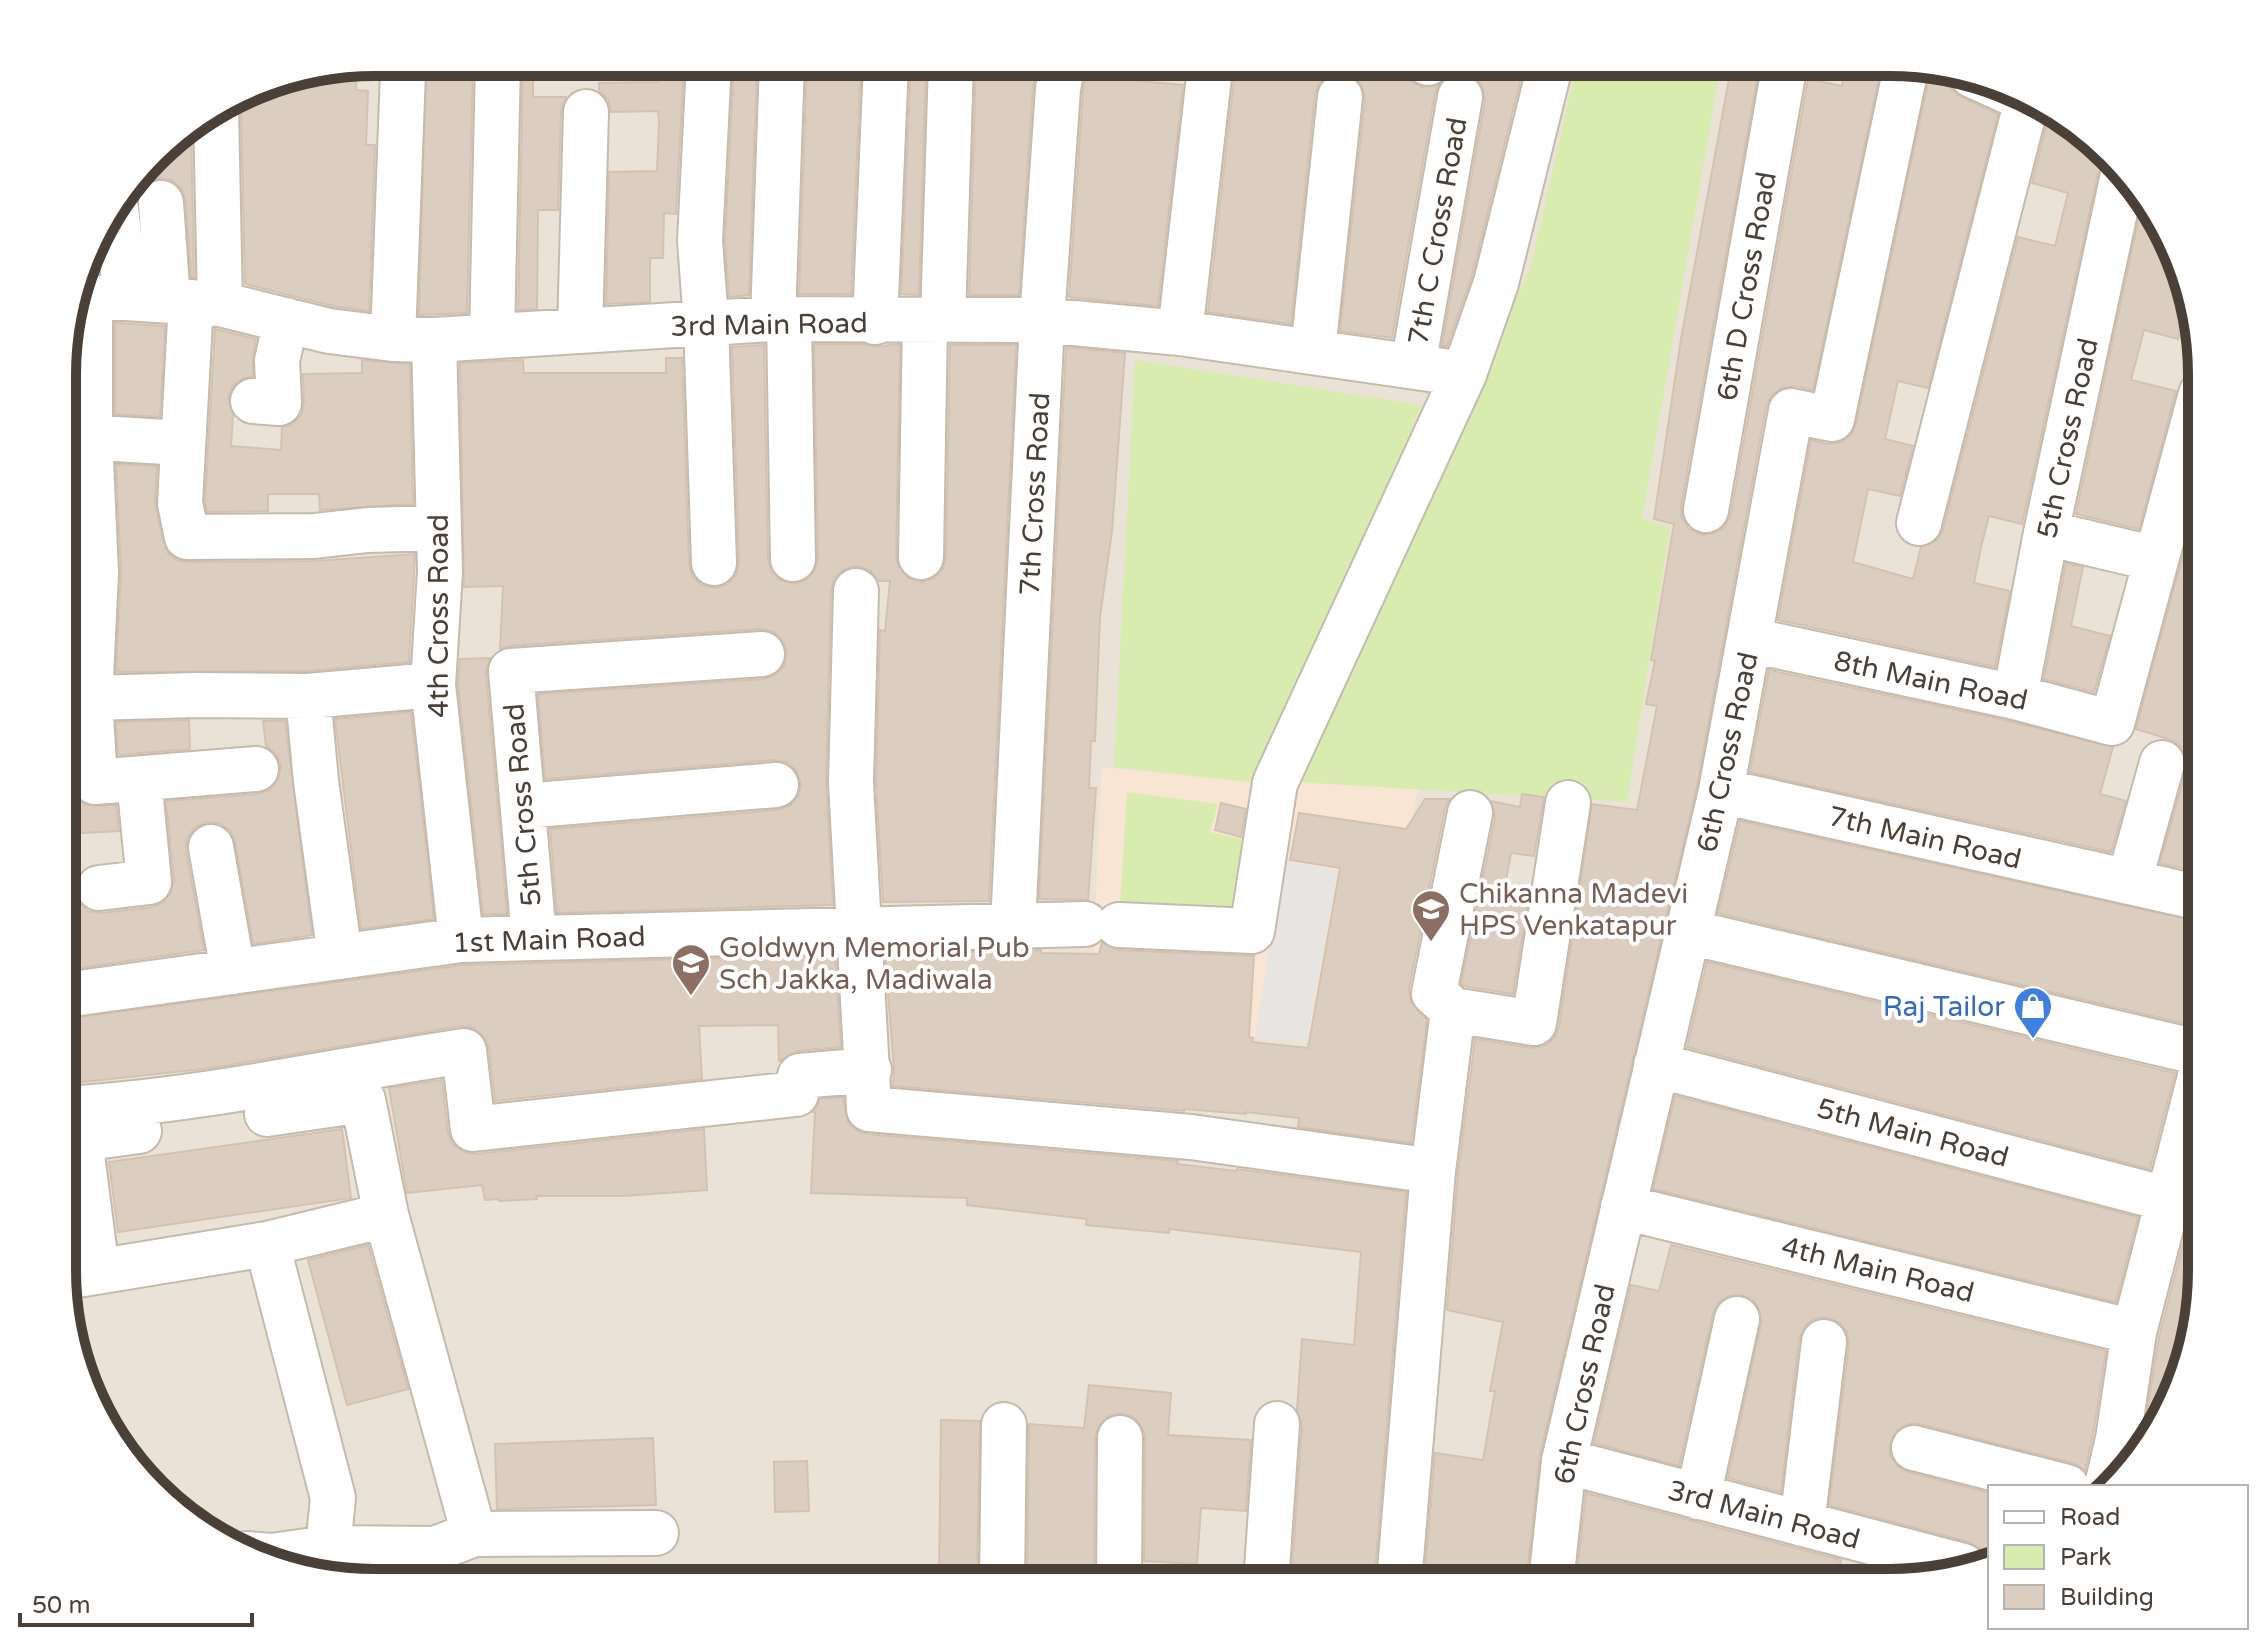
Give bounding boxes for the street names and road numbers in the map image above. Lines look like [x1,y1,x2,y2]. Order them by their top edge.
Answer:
street label: 7th C Cross Road [1401,115,1475,348]
street label: 6th D Cross Road [1710,169,1784,403]
street label: 3rd Main Road [670,306,868,344]
street label: 5th Cross Road [2030,335,2106,541]
street label: 7th Cross Road [1013,391,1057,597]
street label: 4th Cross Road [422,514,456,718]
street label: 8th Main Road [1831,644,2031,718]
street label: 6th Cross Road [1690,649,1766,855]
street label: 5th Cross Road [497,702,549,908]
street label: 7th Main Road [1825,799,2025,877]
street label: 1st Main Road [452,920,646,960]
street label: 5th Main Road [1813,1091,2012,1175]
street label: 4th Main Road [1778,1230,1977,1310]
street label: 6th Cross Road [1547,1281,1623,1487]
street label: 3rd Main Road [1664,1473,1863,1557]

